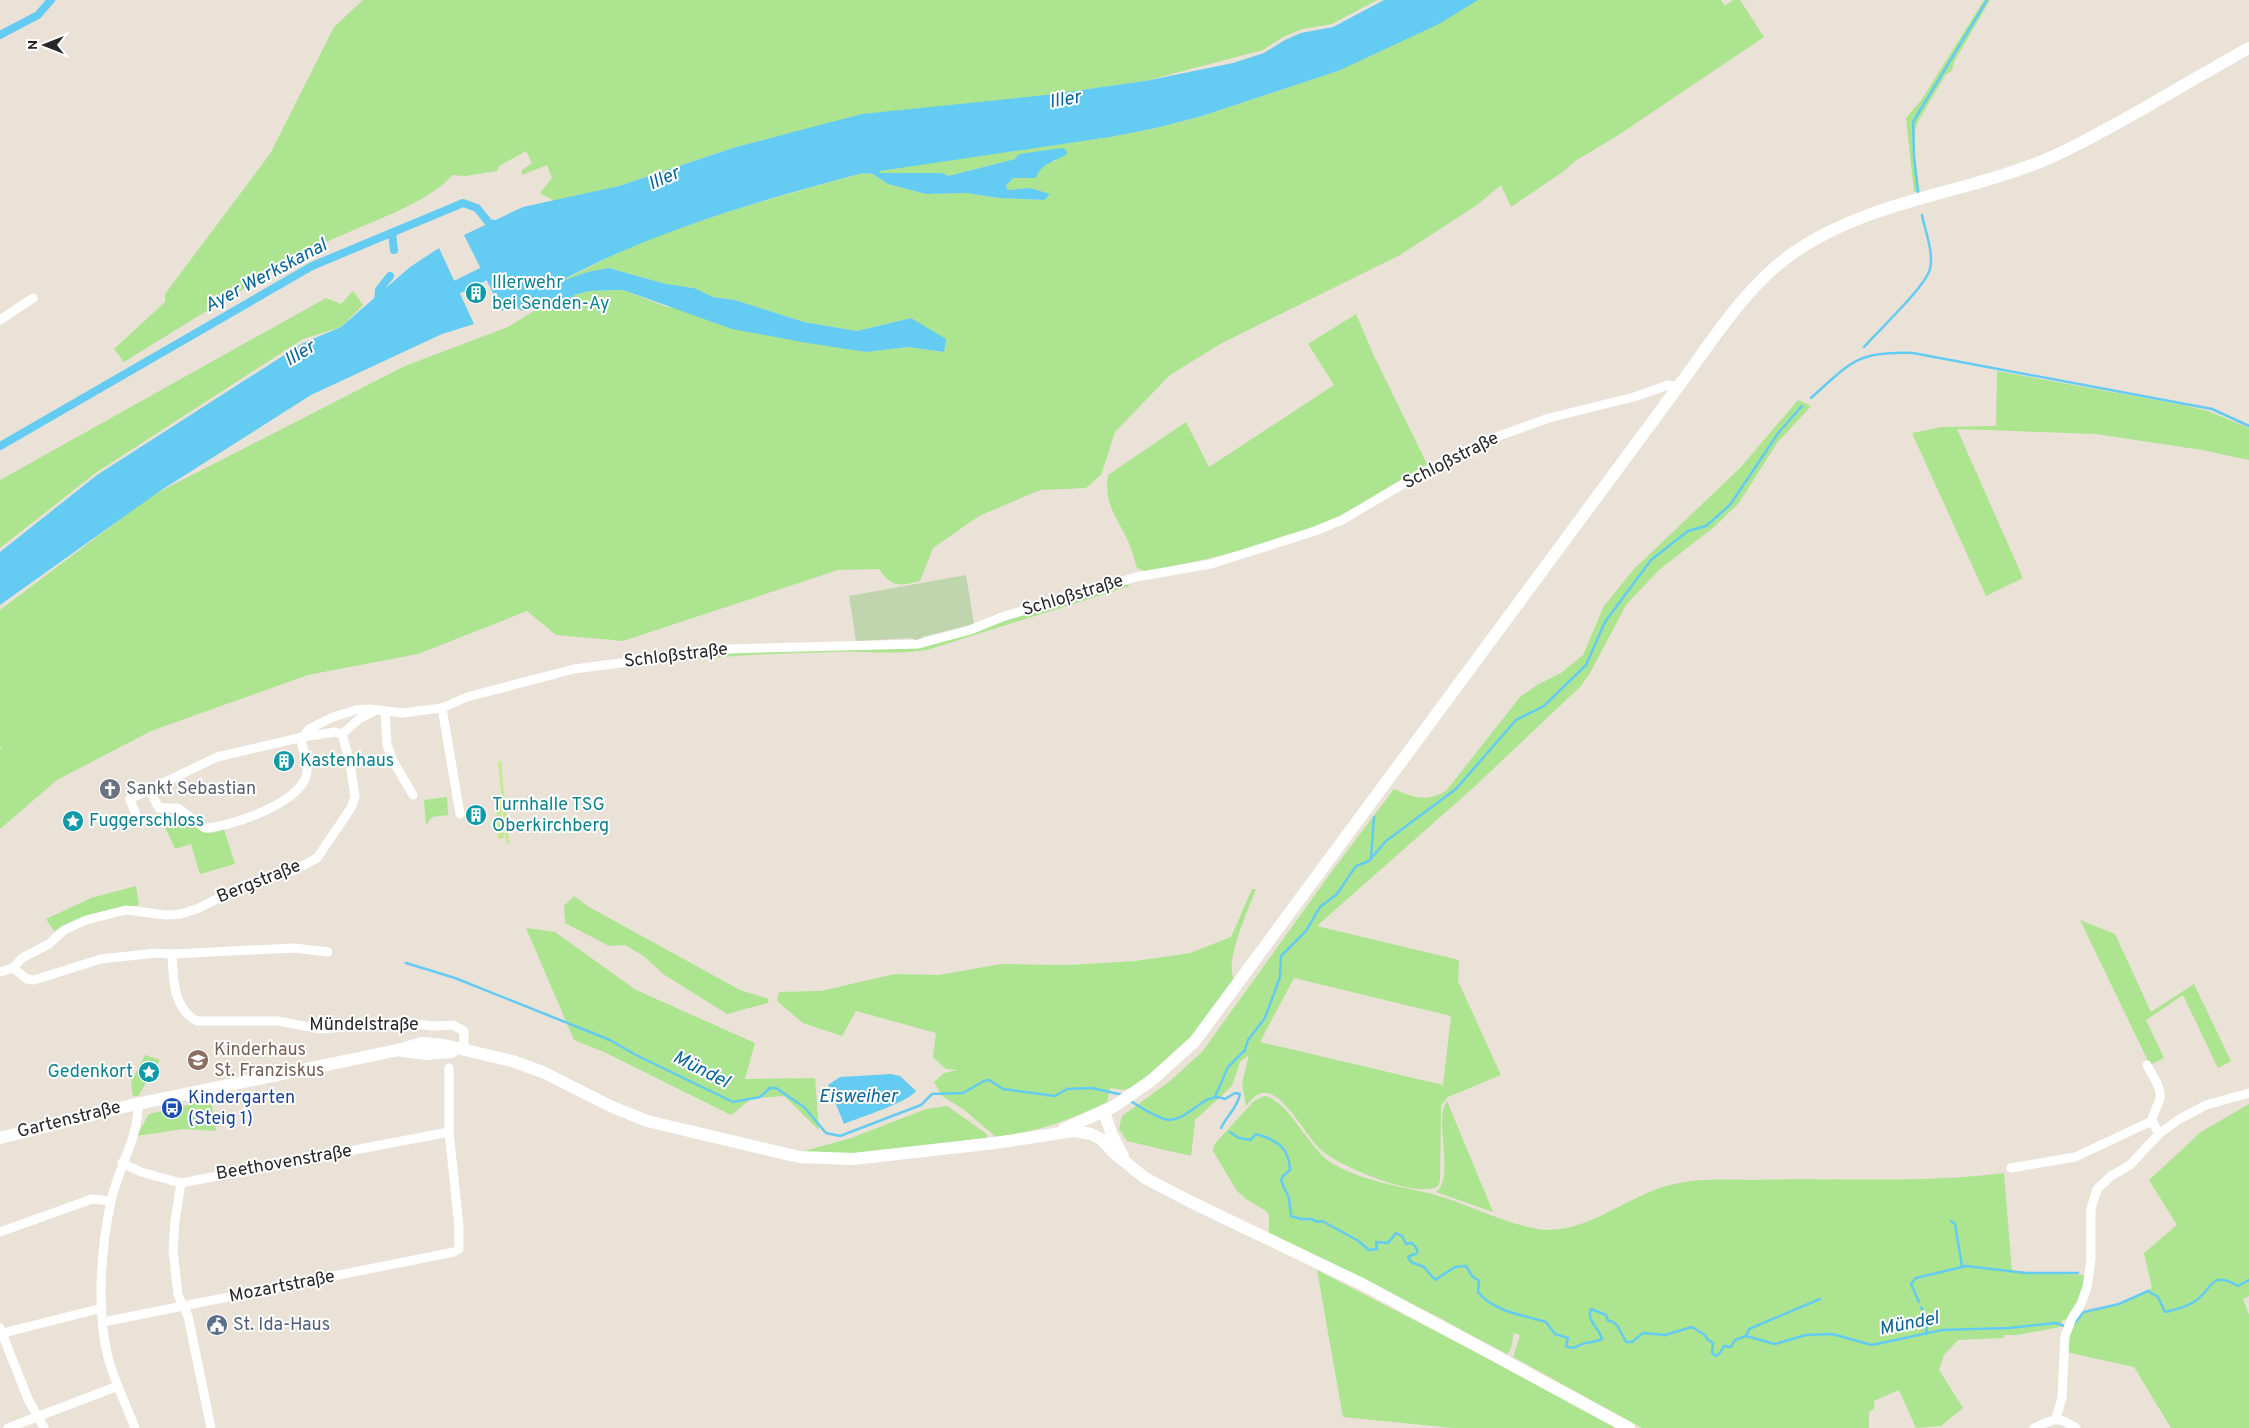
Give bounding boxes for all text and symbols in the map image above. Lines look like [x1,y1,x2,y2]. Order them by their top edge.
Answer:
north arrow [20,20,70,70]
text: N [25,40,42,50]
water label: Iller [1047,85,1085,115]
water label: Iller [645,161,685,196]
water label: Ayer Werkskanal [201,233,332,318]
place label: Illerwehr bei Senden-Ay [492,272,610,316]
building icon: Illerwehr bei Senden-Ay [464,281,488,305]
water label: Iller [280,335,321,373]
street label: Schloßstraße [1399,427,1503,495]
street label: Schloßstraße [1020,570,1126,622]
street label: Schloßstraße [623,638,729,674]
building icon: Kastenhaus [272,749,296,773]
place label: Kastenhaus [300,750,394,773]
church icon: Sankt Sebastian [98,777,122,801]
place label: Sankt Sebastian [126,778,256,801]
place label: Turnhalle TSG Oberkirchberg [492,794,609,838]
building icon: Turnhalle TSG Oberkirchberg [464,803,488,827]
place icon: Fuggerschloss [61,809,85,833]
place label: Fuggerschloss [89,810,204,833]
street label: Bergstraße [214,855,304,909]
street label: Mündelstraße [309,1014,419,1037]
place label: Kinderhaus St. Franziskus [214,1039,325,1083]
water label: Mündel [669,1046,734,1095]
school or university icon: Kinderhaus St. Franziskus [186,1048,210,1072]
place icon: Gedenkort [137,1060,161,1084]
place label: Gedenkort [47,1061,133,1084]
water label: Eisweiher [819,1085,899,1109]
place label: Kindergarten (Steig 1) [188,1087,295,1131]
street label: Gartenstraße [15,1096,123,1144]
bus stop icon: Kindergarten (Steig 1) [160,1096,184,1120]
street label: Beethovenstraße [214,1140,354,1186]
street label: Mozartstraße [227,1265,337,1309]
water label: Mündel [1877,1306,1942,1342]
public building icon: St. Ida-Haus [205,1313,229,1337]
place label: St. Ida-Haus [233,1314,330,1337]

